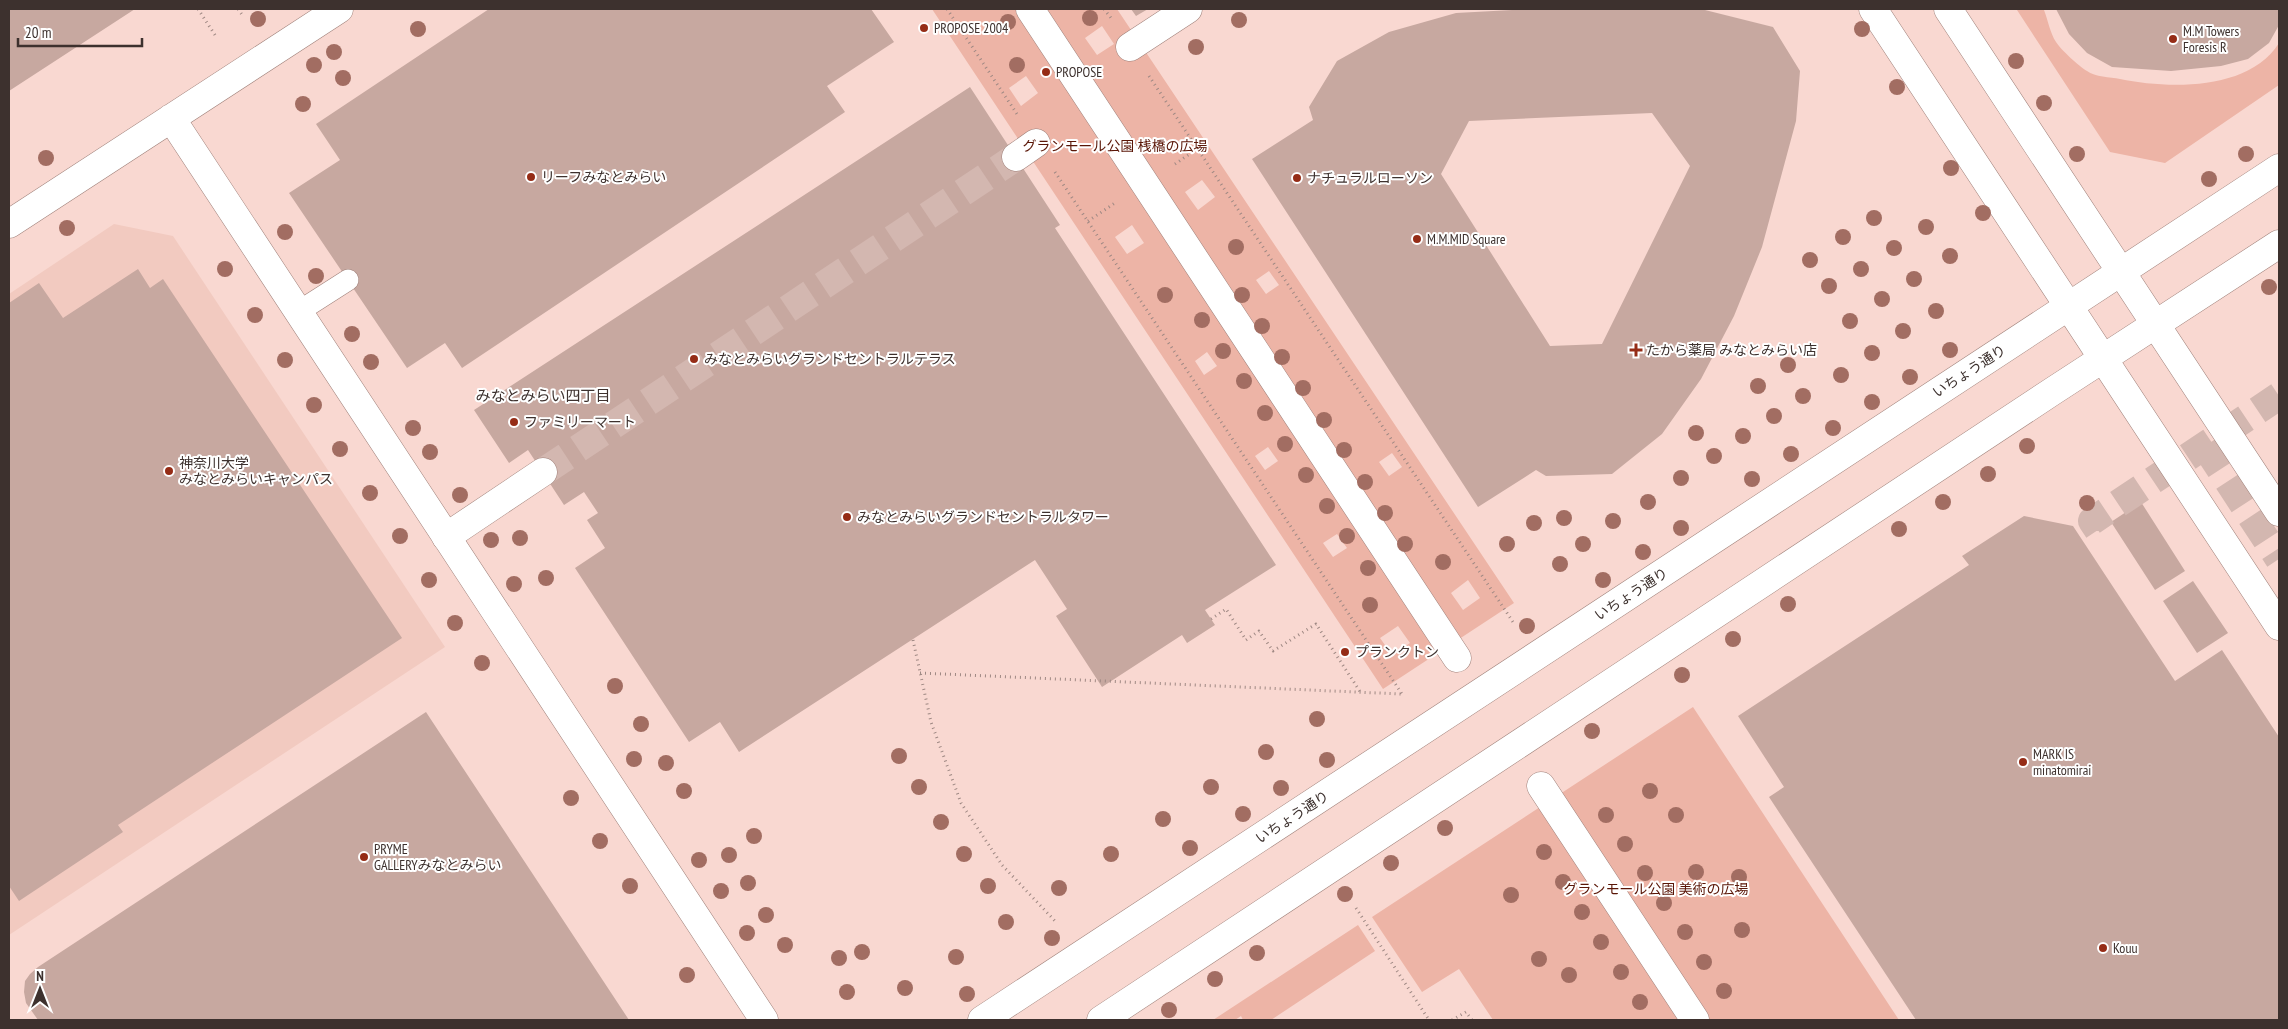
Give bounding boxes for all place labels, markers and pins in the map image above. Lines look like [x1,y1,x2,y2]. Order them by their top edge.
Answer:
place label: PROPOSE 2004 [934,19,1009,37]
marker: PROPOSE 2004 [918,22,930,34]
place label: M.M Towers Foresis R [2183,22,2239,56]
marker: M.M Towers Foresis R [2167,33,2179,45]
place label: PROPOSE [1056,63,1102,81]
marker: PROPOSE [1040,66,1052,78]
place label: リーフみなとみらい [541,168,666,186]
place label: ナチュラルローソン [1307,169,1433,187]
marker: リーフみなとみらい [525,171,537,183]
marker: ナチュラルローソン [1291,172,1303,184]
place label: M.M.MID Square [1427,230,1506,248]
marker: M.M.MID Square [1411,233,1423,245]
place label: たから薬局 みなとみらい店 [1646,341,1817,359]
marker: たから薬局 みなとみらい店 [1630,344,1642,356]
place label: みなとみらいグランドセントラルテラス [704,350,956,368]
marker: みなとみらいグランドセントラルテラス [688,353,700,365]
place label: ファミリーマート [524,413,636,431]
marker: ファミリーマート [508,416,520,428]
place label: 神奈川大学 みなとみらいキャンパス [179,454,333,488]
marker: 神奈川大学 みなとみらいキャンパス [163,465,175,477]
place label: みなとみらいグランドセントラルタワー [857,508,1109,526]
marker: みなとみらいグランドセントラルタワー [841,511,853,523]
place label: プランクトン [1355,643,1439,661]
marker: プランクトン [1339,646,1351,658]
place label: MARK IS minatomirai [2033,745,2091,779]
marker: MARK IS minatomirai [2017,756,2029,768]
place label: PRYME GALLERYみなとみらい [374,840,502,874]
marker: PRYME GALLERYみなとみらい [358,851,370,863]
place label: Kouu [2113,939,2138,957]
marker: Kouu [2097,942,2109,954]

